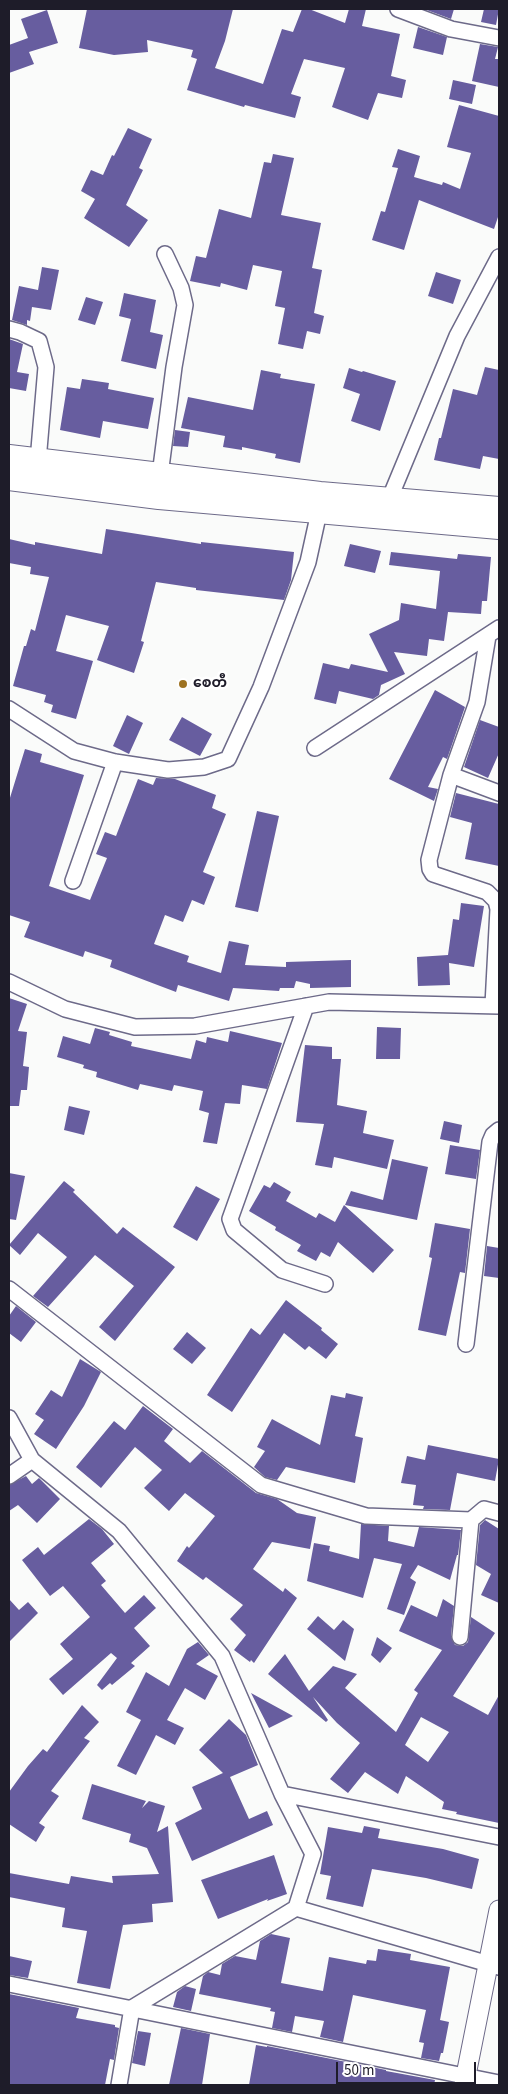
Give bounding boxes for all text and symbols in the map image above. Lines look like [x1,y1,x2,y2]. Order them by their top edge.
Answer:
place label: စေတီ [193,676,227,692]
marker: စေတီ [177,678,189,690]
scale bar [338,2052,478,2084]
text: 50 m [344,2060,374,2081]

